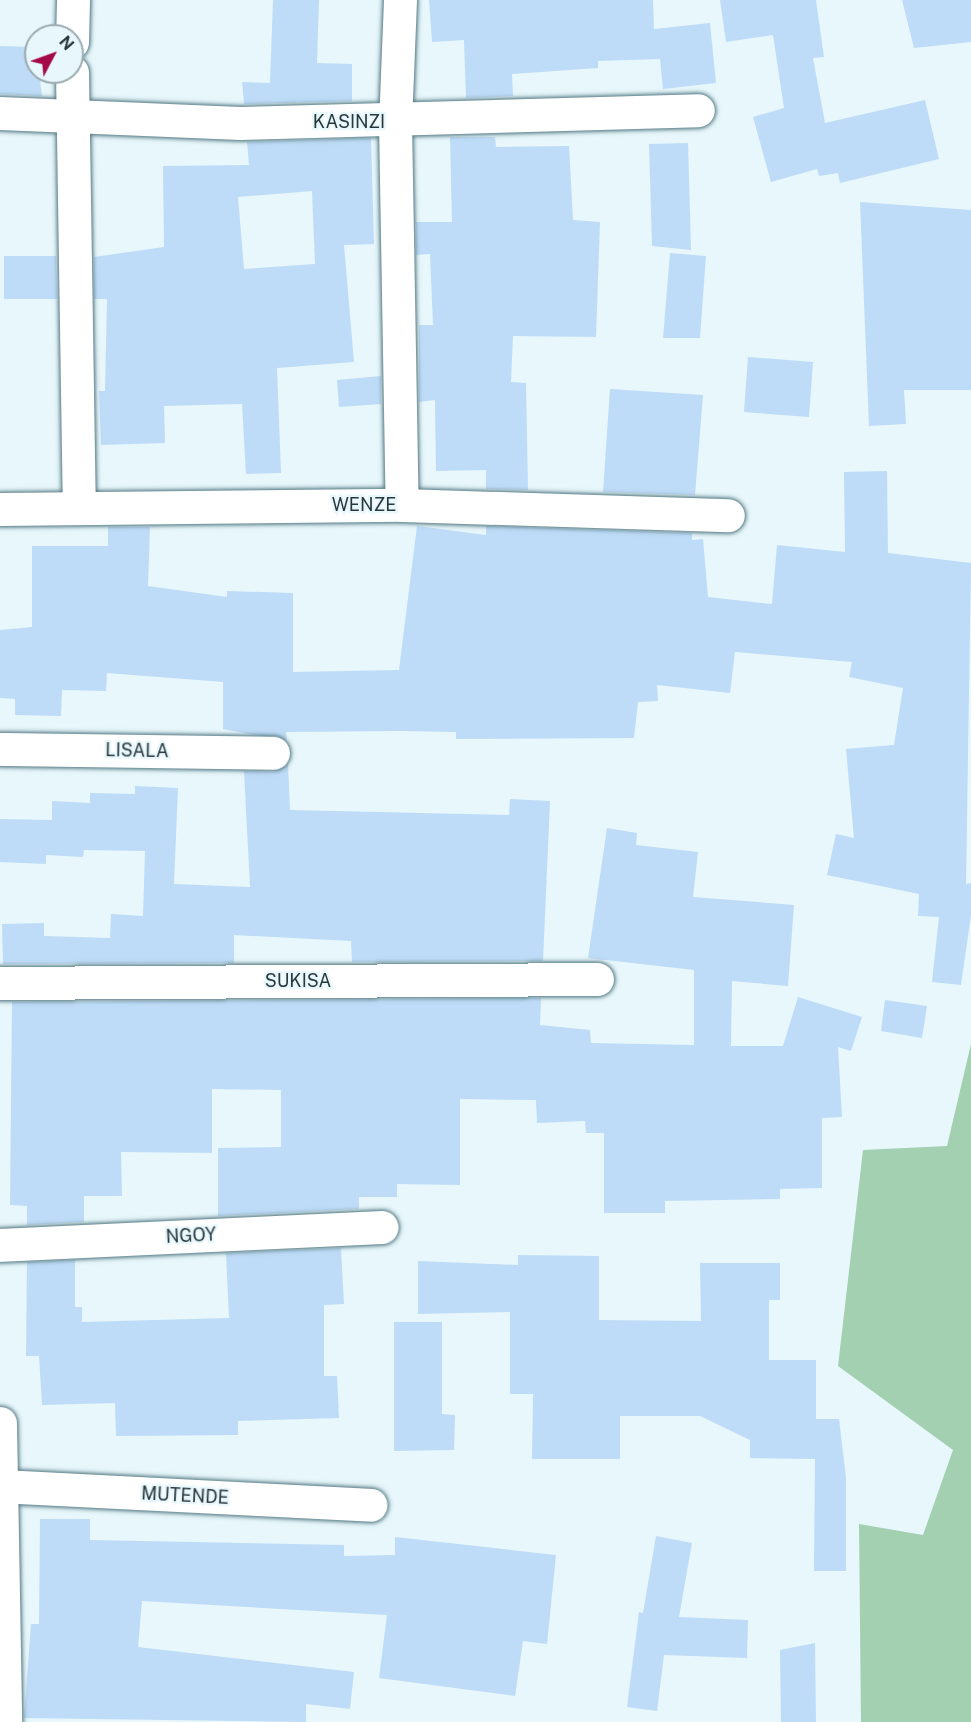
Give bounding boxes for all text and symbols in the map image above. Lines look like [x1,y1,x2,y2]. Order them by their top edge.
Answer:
north arrow [24,24,84,84]
text: N [55,32,78,54]
street label: KASINZI [313,111,385,133]
street label: WENZE [332,494,396,516]
street label: LISALA [105,740,169,762]
street label: SUKISA [265,970,331,992]
street label: NGOY [165,1224,217,1248]
street label: MUTENDE [141,1483,229,1509]

